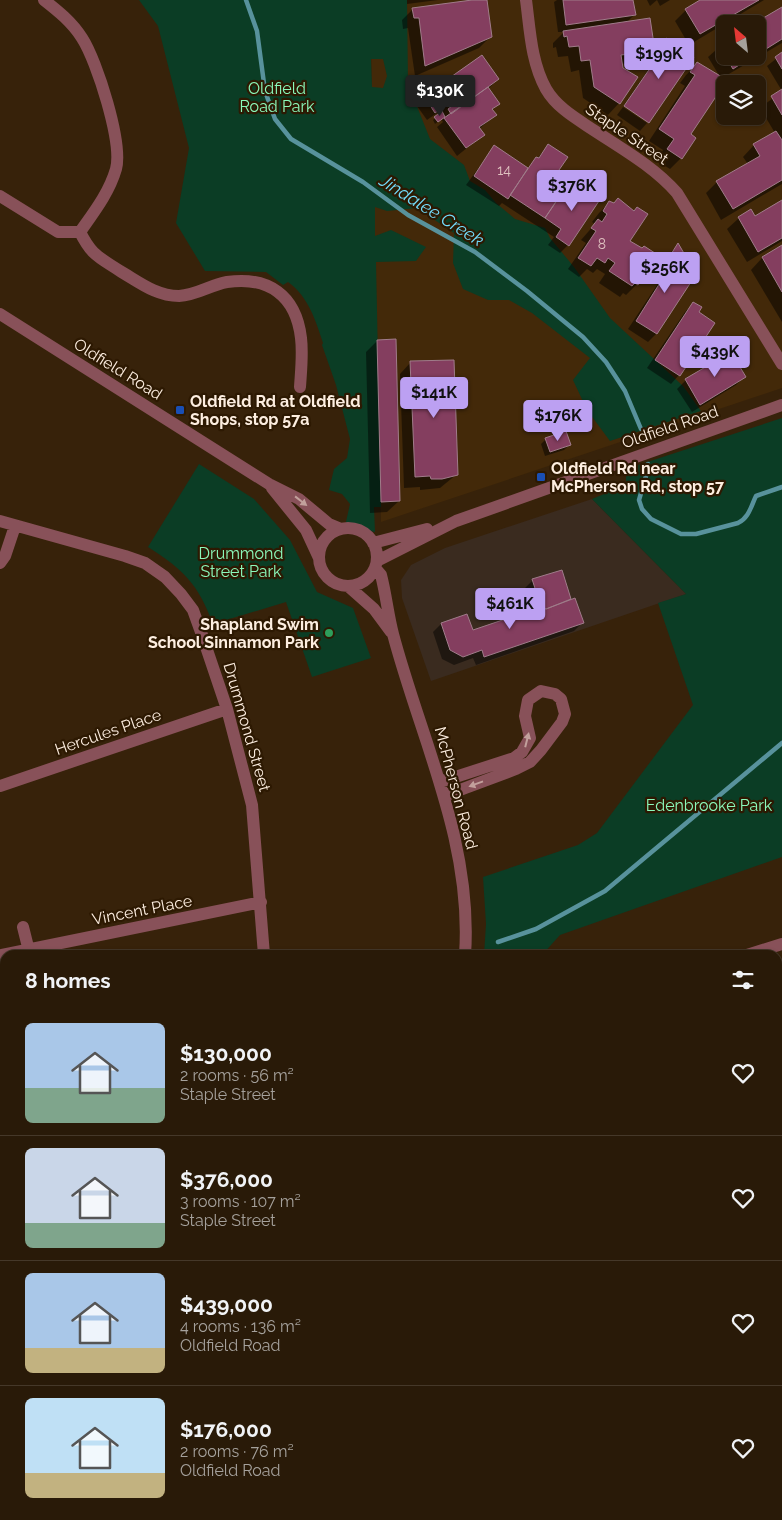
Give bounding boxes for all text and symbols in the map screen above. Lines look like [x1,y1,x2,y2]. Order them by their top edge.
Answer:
north arrow [716,15,766,65]
map controls [716,15,766,125]
pin: $199K [624,38,694,80]
text: $199K [635,44,683,63]
pin: $130K [405,74,475,117]
button: layers [716,75,766,125]
park label: Oldfield Road Park [239,79,315,116]
text: $130K [416,81,464,100]
street label: Staple Street [582,99,673,169]
house number: 14 [497,162,511,178]
water label: Jindalee Creek [375,169,488,251]
pin: $376K [537,170,607,212]
text: $376K [548,176,596,195]
house number: 8 [598,236,606,252]
pin: $256K [630,252,700,294]
text: $256K [641,258,689,277]
street label: Oldfield Road [70,334,166,404]
pin: $439K [680,336,750,378]
text: $439K [691,342,739,361]
pin: $141K [399,376,469,419]
text: $141K [411,383,457,402]
place label: Oldfield Rd at Oldfield Shops, stop 57a [190,392,361,429]
pin: $176K [523,400,593,442]
street label: Oldfield Road [619,402,721,452]
marker: Oldfield Rd at Oldfield Shops, stop 57a [174,404,186,416]
text: $176K [534,406,582,425]
place label: Oldfield Rd near McPherson Rd, stop 57 [551,459,724,496]
marker: Oldfield Rd near McPherson Rd, stop 57 [535,471,547,483]
one-way arrow [294,496,307,507]
park label: Drummond Street Park [199,544,283,581]
pin: $461K [475,588,545,630]
text: $461K [486,594,534,613]
place label: Shapland Swim School Sinnamon Park [148,615,319,652]
marker: Shapland Swim School Sinnamon Park [323,627,335,639]
street label: Drummond Street [220,660,275,794]
street label: Hercules Place [52,705,164,759]
street label: McPherson Road [431,725,481,851]
one-way arrow [523,732,531,748]
one-way arrow [468,781,483,788]
park label: Edenbrooke Park [646,796,773,815]
street label: Vincent Place [90,891,194,929]
icon: filters [729,966,757,994]
text: 8 homes [25,968,111,993]
text: $130,000 [180,1041,272,1066]
icon: home [65,1043,125,1103]
icon: heart [729,1059,757,1087]
text: 2 rooms · 56 m² [180,1066,294,1085]
text: Staple Street [180,1085,276,1104]
text: $376,000 [180,1167,273,1192]
icon: home [65,1168,125,1228]
icon: heart [729,1184,757,1212]
text: 3 rooms · 107 m² [180,1192,301,1211]
text: Staple Street [180,1211,276,1230]
text: $439,000 [180,1292,273,1317]
icon: home [65,1293,125,1353]
icon: heart [729,1309,757,1337]
text: 4 rooms · 136 m² [180,1317,301,1336]
text: Oldfield Road [180,1336,281,1355]
text: $176,000 [180,1417,272,1442]
icon: home [65,1418,125,1478]
icon: heart [729,1434,757,1462]
text: 2 rooms · 76 m² [180,1442,294,1461]
text: Oldfield Road [180,1461,281,1480]

